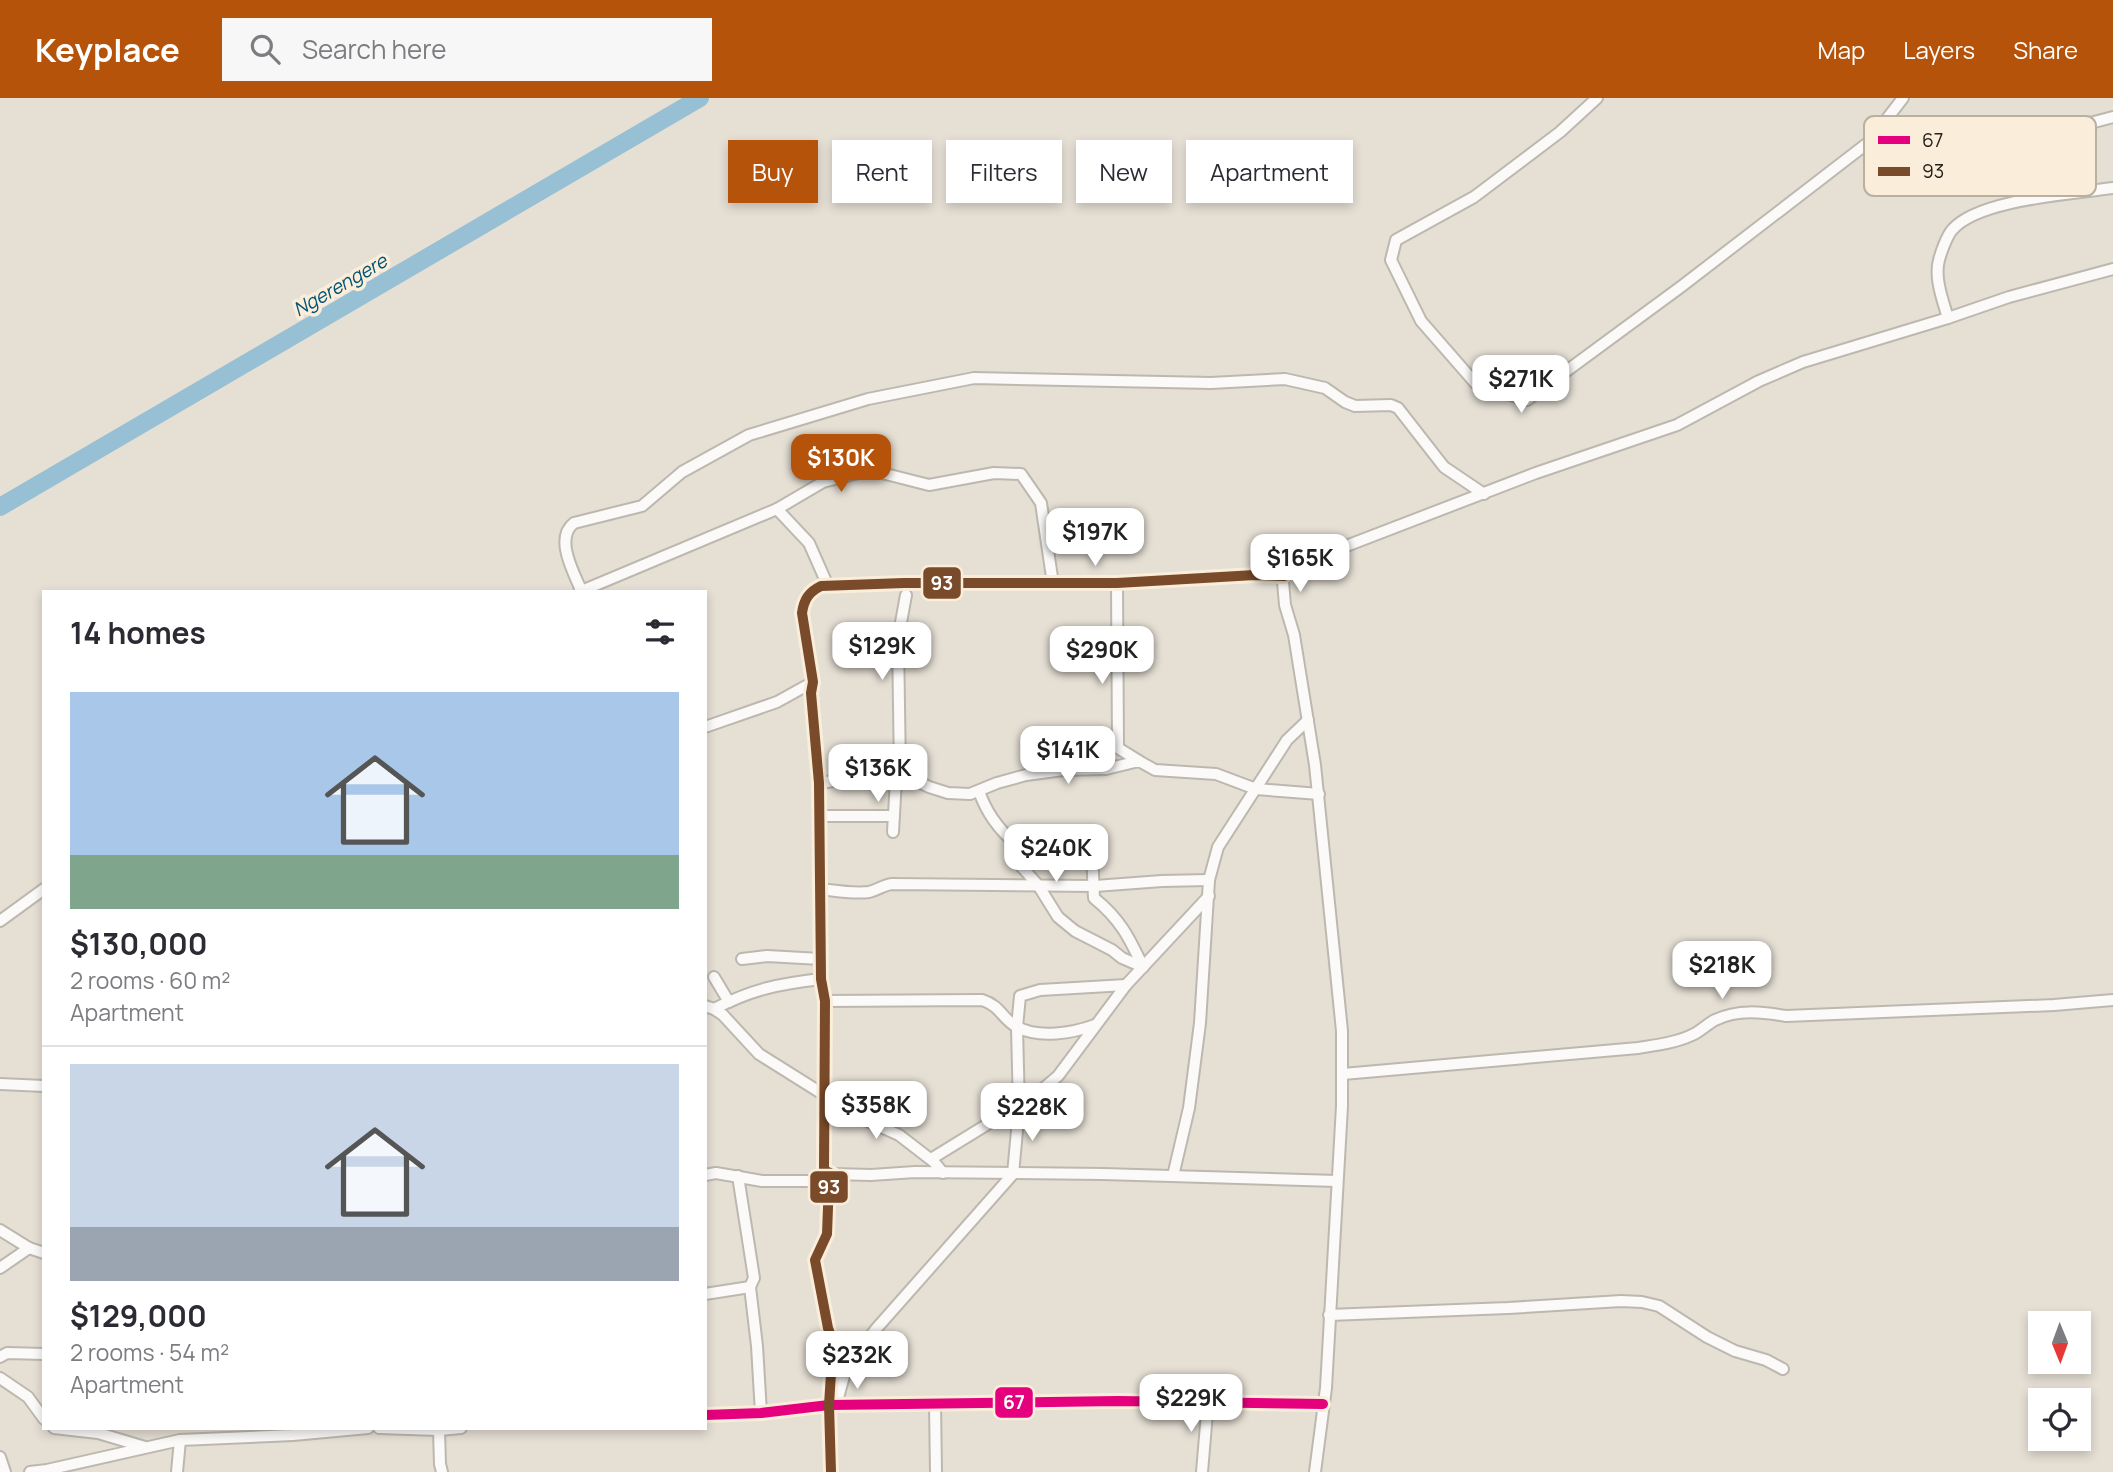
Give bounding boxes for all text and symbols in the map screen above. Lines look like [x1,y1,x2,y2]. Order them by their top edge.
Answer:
search box [222,18,712,81]
text: Keyplace [35,27,180,72]
icon: search [246,30,284,68]
text: Search here [302,31,447,67]
text: Map [1818,33,1865,66]
text: Layers [1903,33,1975,66]
text: Share [2013,33,2078,66]
legend [1864,116,2096,196]
text: 67 [1922,127,1943,153]
chip: Buy [728,140,818,203]
chip: Rent [832,140,932,203]
chip: Filters [946,140,1062,203]
chip: New [1076,140,1172,203]
chip: Apartment [1186,140,1353,203]
text: 93 [1922,158,1944,184]
water label: Ngerengere [288,247,393,322]
pin: $271K [1472,356,1570,415]
text: $271K [1488,362,1554,394]
pin: $130K [792,434,890,494]
text: $130K [807,441,875,473]
pin: $197K [1046,508,1144,568]
text: $197K [1062,515,1128,547]
pin: $165K [1251,534,1349,594]
text: $165K [1266,541,1334,573]
line badge: 93 [922,566,962,600]
text: 93 [931,570,953,596]
text: 14 homes [70,612,206,653]
icon: filters [641,613,679,651]
pin: $129K [833,622,931,682]
pin: $290K [1053,626,1151,686]
text: $129K [848,629,916,661]
text: $290K [1066,633,1138,665]
pin: $141K [1019,726,1117,786]
text: $141K [1036,733,1100,765]
icon: home [312,737,438,863]
pin: $136K [829,744,927,804]
text: $136K [844,751,912,783]
pin: $240K [1007,824,1105,884]
text: $240K [1020,831,1092,863]
text: $130,000 [70,923,208,964]
pin: $218K [1673,942,1771,1001]
text: $218K [1688,948,1756,980]
text: 2 rooms · 60 m² [70,964,231,996]
text: Apartment [70,996,184,1028]
pin: $358K [827,1082,925,1141]
pin: $228K [983,1084,1081,1143]
text: $358K [841,1088,911,1120]
text: $228K [997,1090,1067,1122]
icon: home [312,1109,438,1235]
line badge: 93 [809,1170,849,1204]
text: 93 [818,1174,840,1200]
text: $129,000 [70,1295,207,1336]
north arrow [2028,1311,2091,1374]
map controls [2028,1311,2091,1451]
pin: $232K [808,1332,906,1391]
text: 2 rooms · 54 m² [70,1336,229,1368]
text: $232K [822,1338,892,1370]
text: Apartment [70,1368,184,1400]
pin: $229K [1142,1374,1240,1434]
text: $229K [1155,1381,1227,1413]
line badge: 67 [994,1386,1034,1419]
button: locate [2028,1388,2091,1451]
text: 67 [1003,1389,1025,1415]

